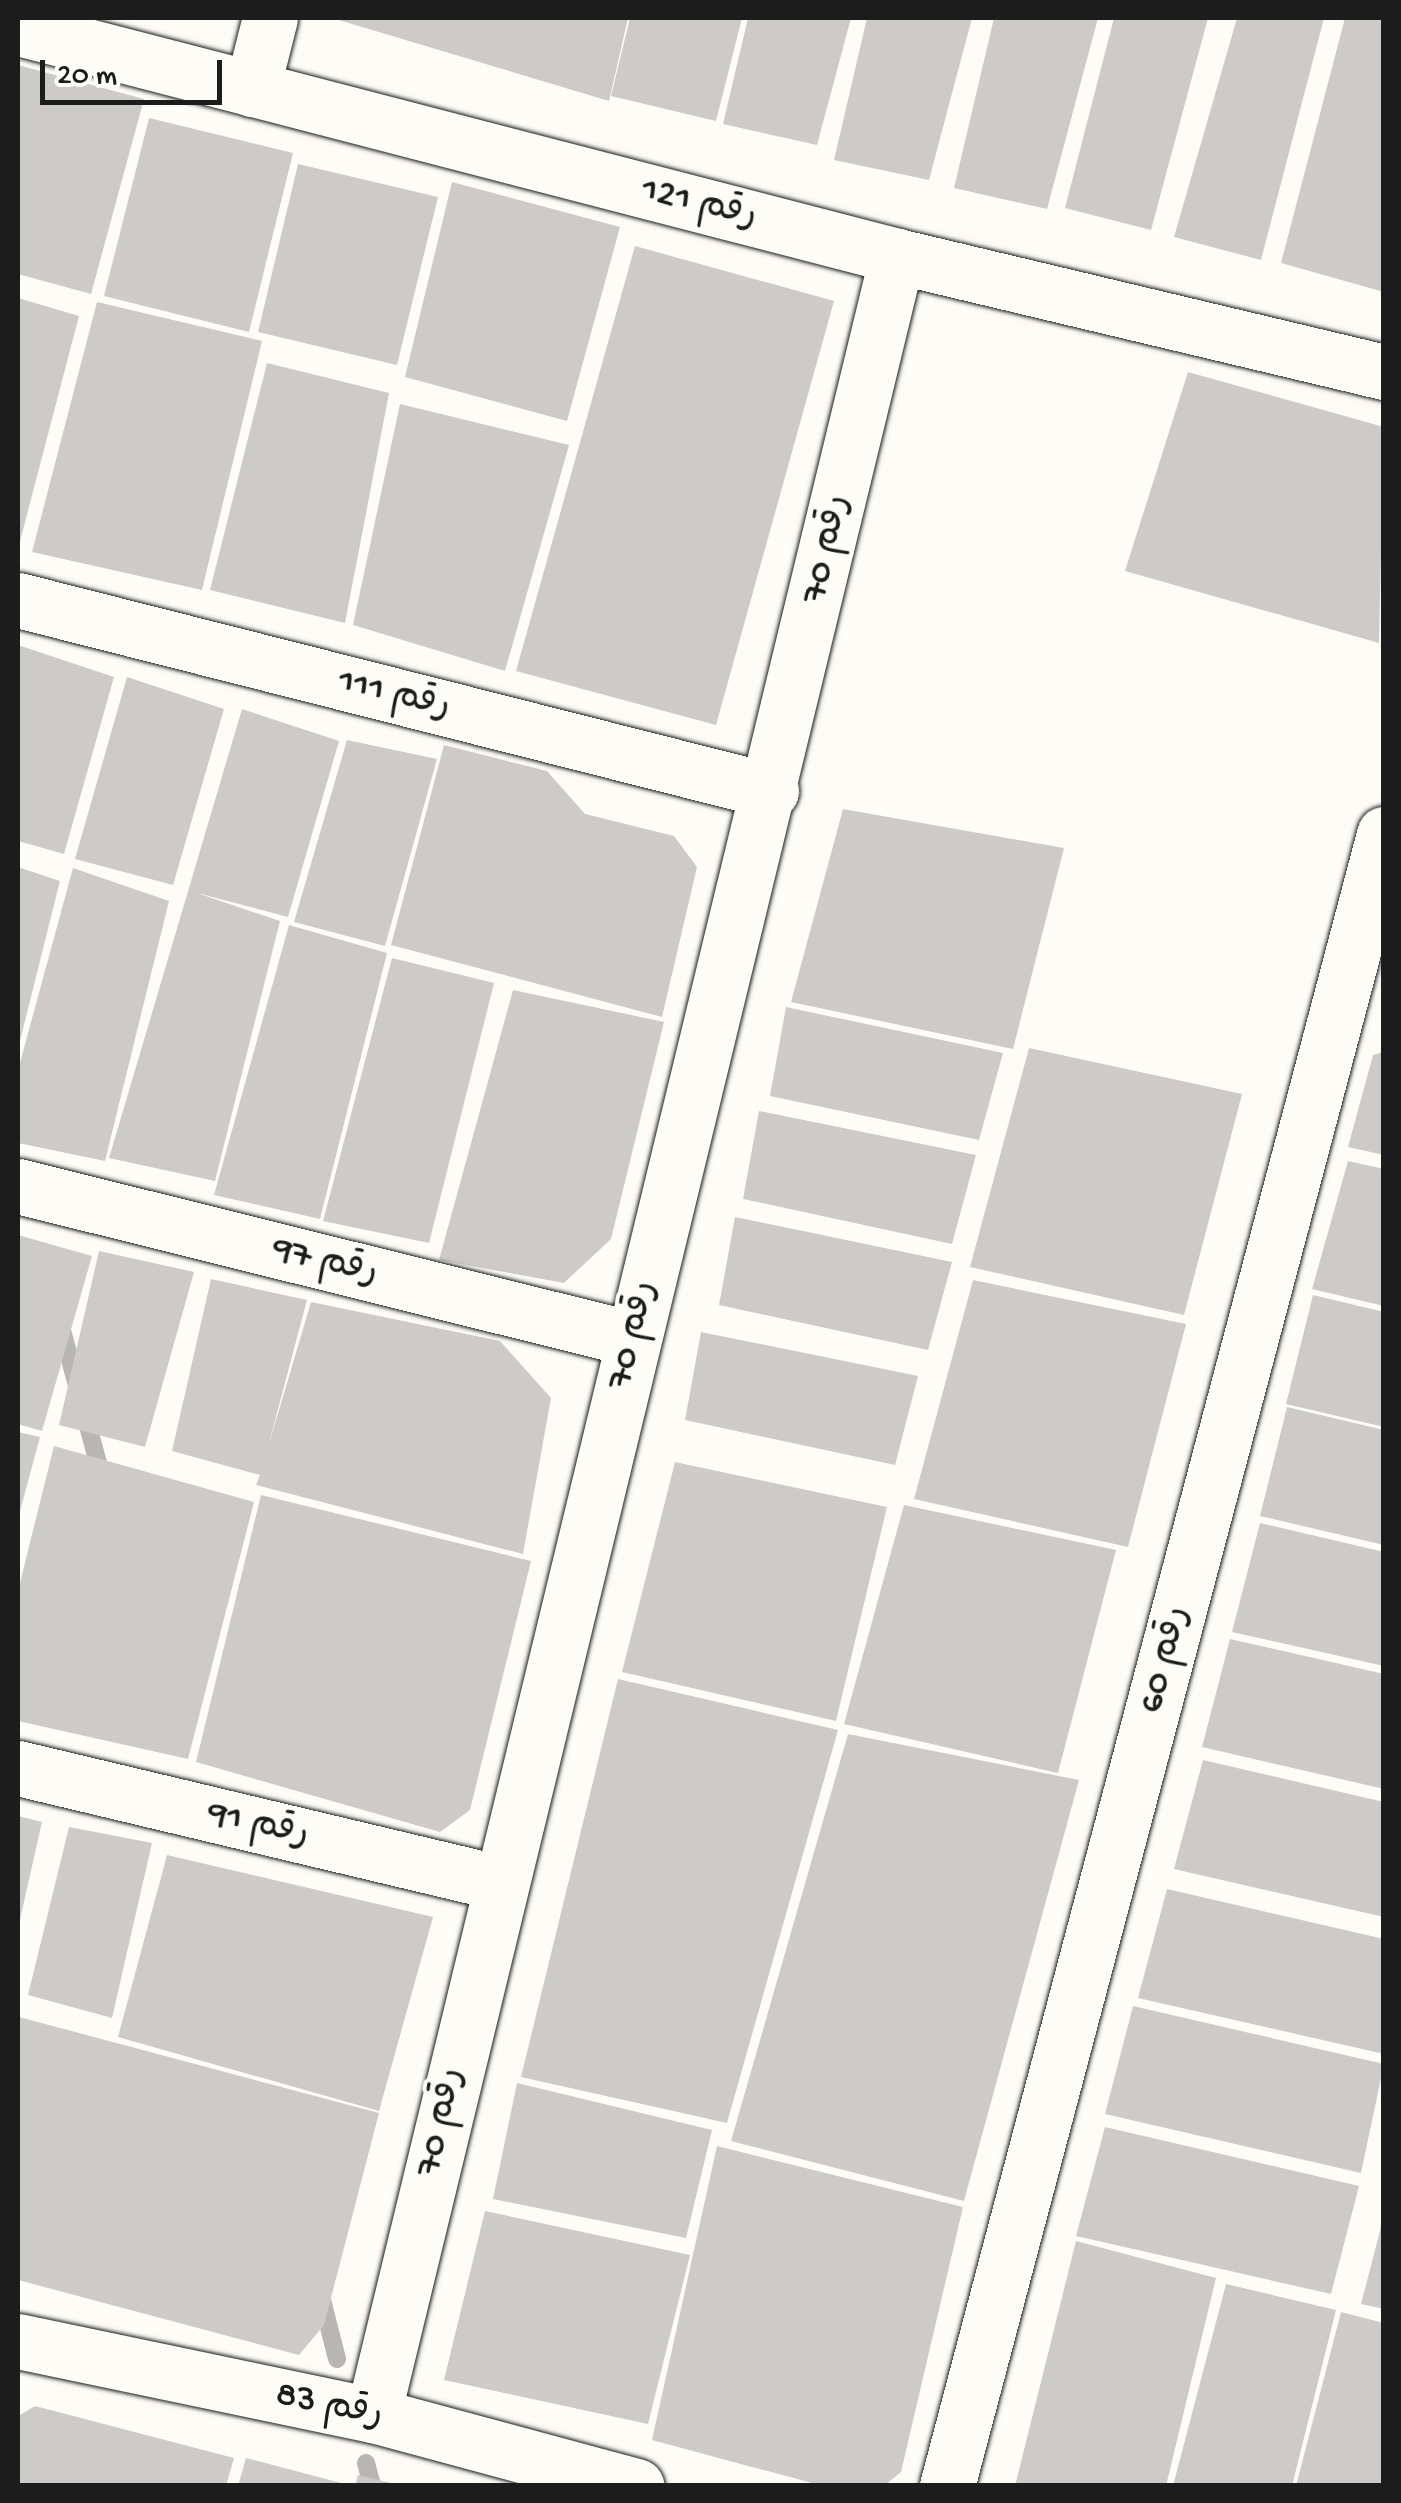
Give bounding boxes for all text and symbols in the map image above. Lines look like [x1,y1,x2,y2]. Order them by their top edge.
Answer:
scale bar [45,40,228,102]
text: 20 m [57,60,117,95]
street label: رقم 121 [636,169,762,241]
street label: رقم 70 [793,490,863,608]
street label: رقم 111 [333,660,455,732]
street label: رقم 97 [268,1228,382,1298]
street label: رقم 70 [599,1276,669,1394]
street label: رقم 60 [1130,1601,1202,1719]
street label: رقم 91 [203,1792,313,1860]
street label: رقم 70 [407,2063,477,2181]
street label: رقم 83 [271,2373,387,2441]

